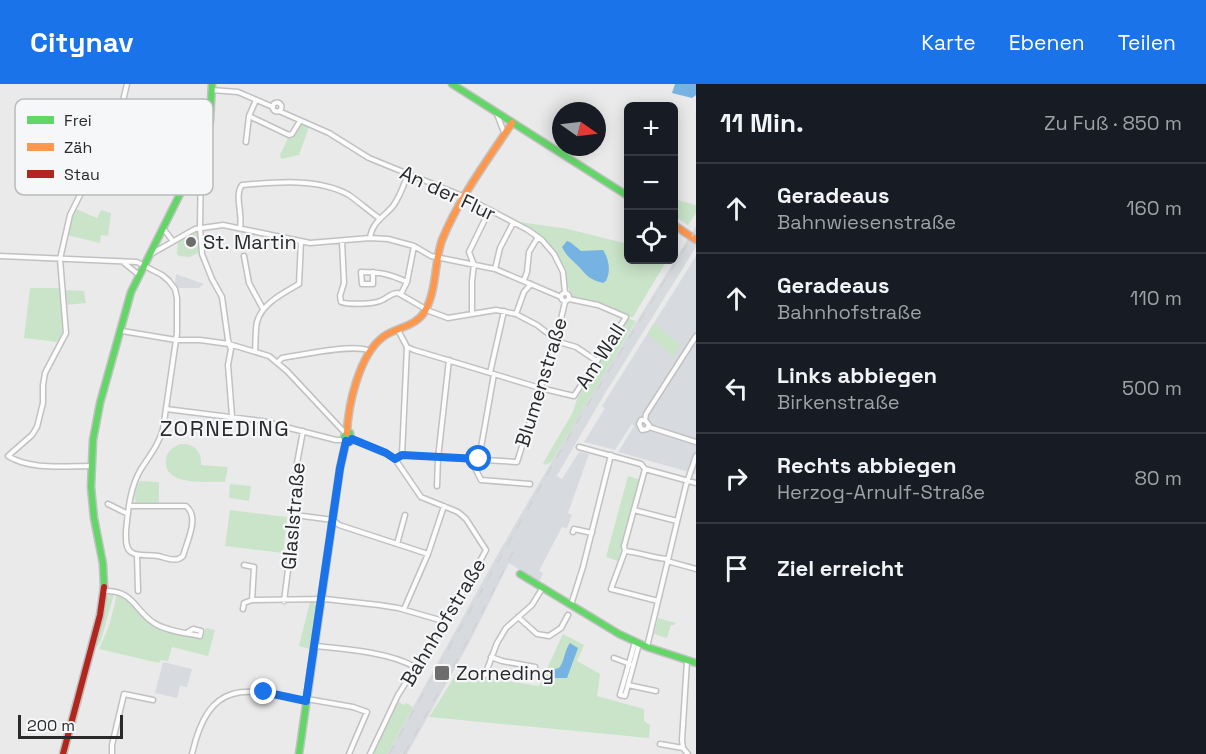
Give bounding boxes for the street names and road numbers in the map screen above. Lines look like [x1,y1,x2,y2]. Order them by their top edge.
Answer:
street label: An der Flur [396,159,500,227]
street label: Blumenstraße [509,314,573,450]
street label: Am Wall [569,318,631,394]
street label: Glaslstraße [275,461,311,571]
street label: Bahnhofstraße [395,553,491,691]

